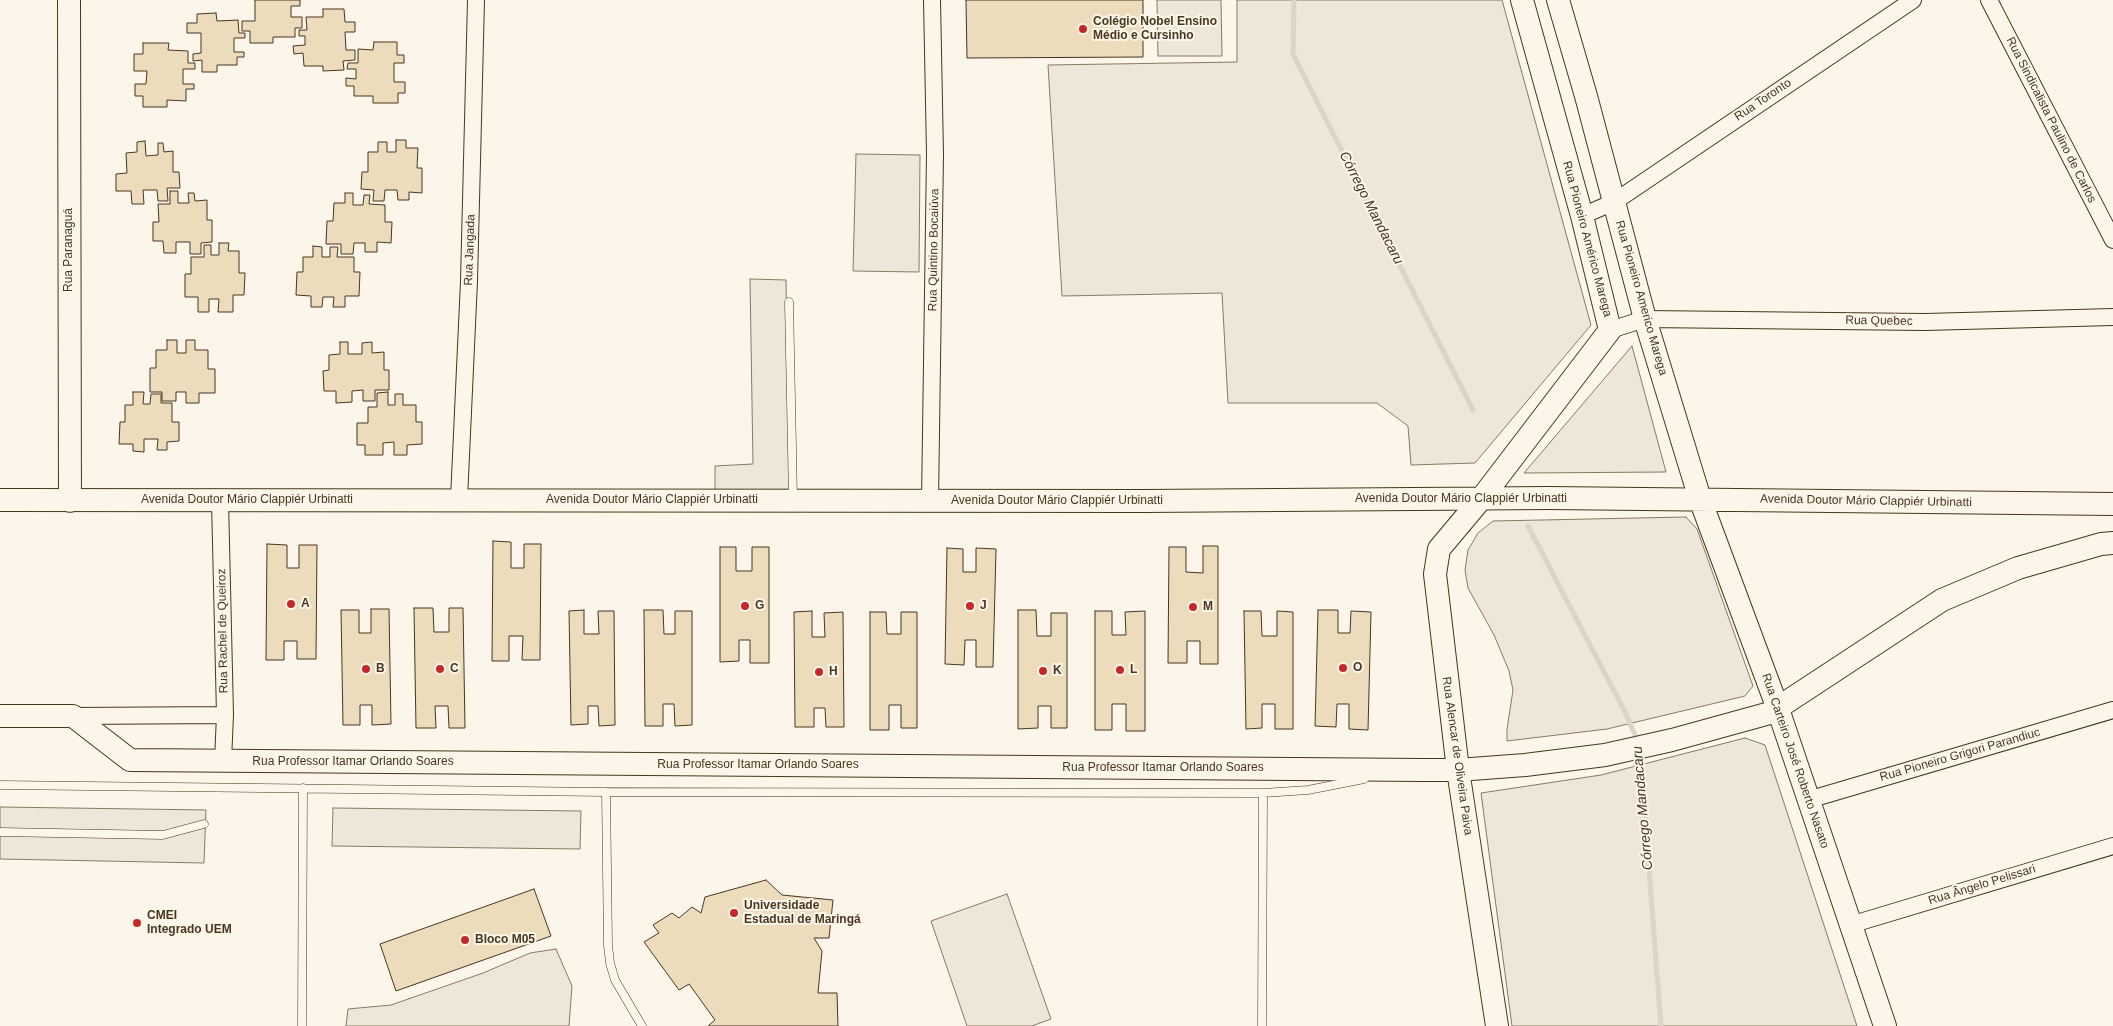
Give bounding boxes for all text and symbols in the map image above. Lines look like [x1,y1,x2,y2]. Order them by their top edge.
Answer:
place label: Colégio Nobel Ensino Médio e Cursinho [1093,15,1217,43]
marker: Colégio Nobel Ensino Médio e Cursinho [1077,23,1089,35]
street label: Rua Sindicalista Paulino de Carlos [2003,35,2099,205]
street label: Rua Toronto [1732,76,1794,124]
water label: Córrego Mandacaru [1335,149,1407,267]
street label: Rua Pioneiro Américo Marega [1559,160,1615,318]
street label: Rua Quintino Bocaiúva [926,189,942,311]
street label: Rua Paranaguá [62,208,76,292]
street label: Rua Jangada [462,214,478,286]
street label: Rua Pioneiro Americo Marega [1612,219,1670,377]
street label: Rua Quebec [1845,313,1913,329]
street label: Avenida Doutor Mário Clappiér Urbinatti [1355,492,1567,506]
street label: Avenida Doutor Mário Clappiér Urbinatti [1760,492,1972,510]
street label: Avenida Doutor Mário Clappiér Urbinatti [141,493,353,507]
street label: Avenida Doutor Mário Clappiér Urbinatti [546,493,758,507]
street label: Avenida Doutor Mário Clappiér Urbinatti [951,494,1163,508]
street label: Rua Rachel de Queiroz [215,569,231,693]
place label: A [301,597,310,611]
marker: A [285,598,297,610]
place label: G [755,599,764,613]
place label: J [980,599,987,613]
marker: G [739,600,751,612]
marker: J [964,600,976,612]
place label: M [1203,600,1213,614]
marker: M [1187,601,1199,613]
place label: O [1353,661,1362,675]
place label: B [376,662,385,676]
place label: C [450,662,459,676]
marker: O [1337,662,1349,674]
marker: B [360,663,372,675]
marker: C [434,663,446,675]
place label: L [1130,663,1137,677]
place label: K [1053,664,1062,678]
marker: L [1114,664,1126,676]
place label: H [829,665,838,679]
marker: K [1037,665,1049,677]
marker: H [813,666,825,678]
street label: Rua Carteiro José Roberto Nasato [1758,672,1832,850]
street label: Rua Alencar de Oliveira Paiva [1439,676,1475,836]
street label: Rua Pioneiro Grigori Parandiuc [1878,725,2042,785]
water label: Córrego Mandacaru [1629,745,1657,871]
street label: Rua Professor Itamar Orlando Soares [252,755,454,769]
street label: Rua Professor Itamar Orlando Soares [657,758,859,772]
street label: Rua Professor Itamar Orlando Soares [1062,761,1264,775]
street label: Rua Ângelo Pelissari [1927,862,2037,908]
place label: Universidade Estadual de Maringá [744,899,861,927]
marker: Universidade Estadual de Maringá [728,907,740,919]
place label: CMEI Integrado UEM [147,909,232,937]
marker: CMEI Integrado UEM [131,917,143,929]
place label: Bloco M05 [475,933,535,947]
marker: Bloco M05 [459,934,471,946]

